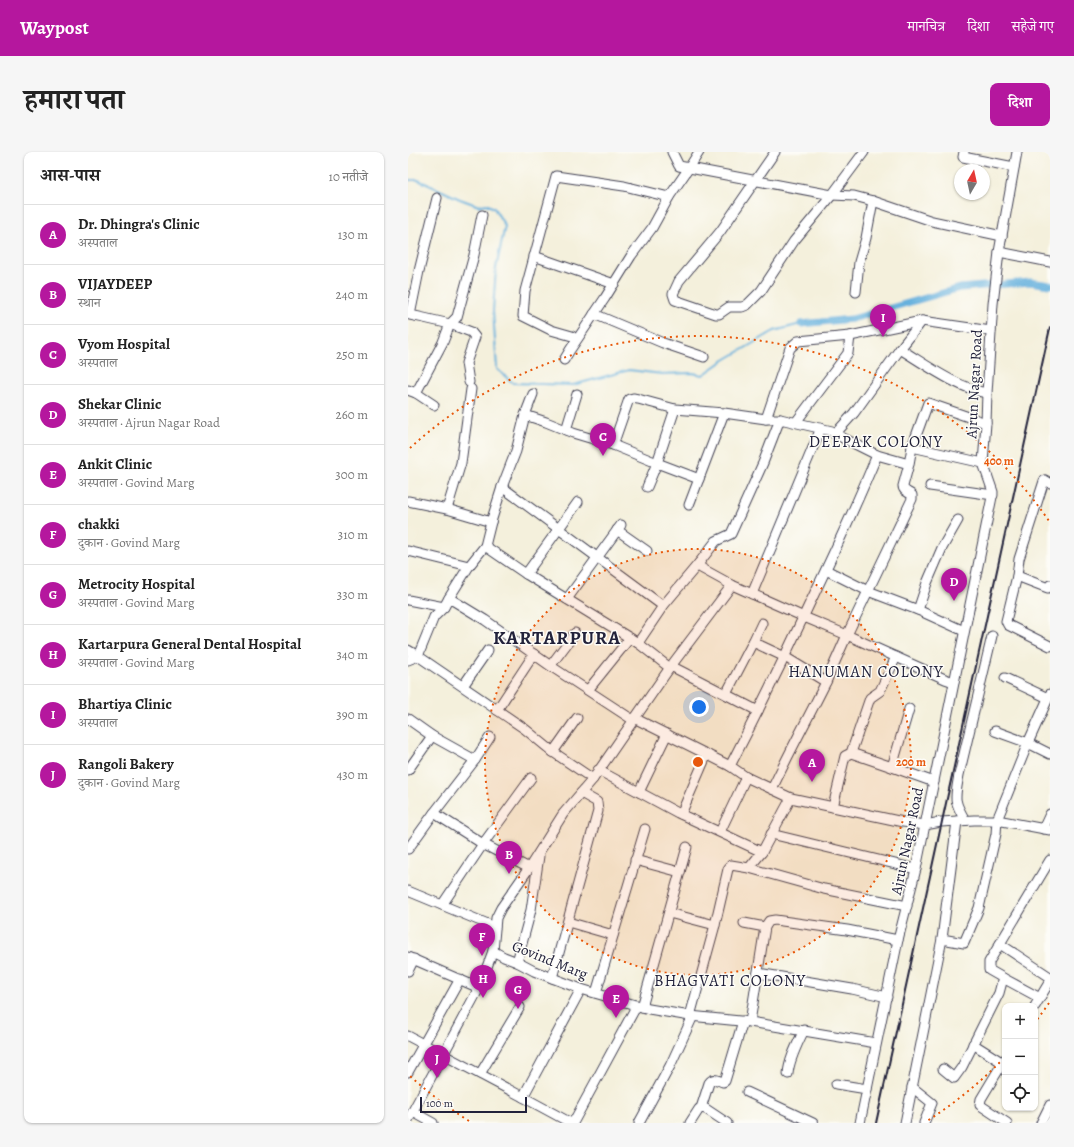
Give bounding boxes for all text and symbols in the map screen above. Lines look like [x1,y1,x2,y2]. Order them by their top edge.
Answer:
text: Waypost [20,15,89,41]
text: मानचित्र [907,17,945,36]
text: दिशा [967,17,989,36]
text: सहेजे गए [1011,17,1054,36]
text: हमारा पता [24,81,124,119]
button: दिशा [990,83,1050,126]
text: आस-पास [40,164,100,187]
north arrow [954,164,990,200]
text: 10 नतीजे [328,168,368,185]
text: Dr. Dhingra's Clinic [78,214,200,234]
text: A [49,226,57,243]
text: 130 m [338,226,368,243]
text: अस्पताल [78,234,118,251]
text: VIJAYDEEP [78,274,152,294]
text: B [49,286,57,303]
text: 240 m [336,286,368,303]
text: स्थान [78,294,101,311]
pin: I [870,304,896,337]
street label: Ajrun Nagar Road [961,328,987,440]
text: Vyom Hospital [78,334,170,354]
text: C [49,346,57,363]
text: 250 m [336,346,368,363]
text: अस्पताल [78,354,118,371]
text: Shekar Clinic [78,394,161,414]
text: D [48,406,58,423]
text: 260 m [335,406,368,423]
text: अस्पताल · Ajrun Nagar Road [78,414,220,431]
pin: C [590,423,616,456]
district label: DEEPAK COLONY [809,431,943,453]
text: 400 m [984,453,1014,469]
text: Ankit Clinic [78,454,152,474]
text: E [49,466,57,483]
text: 300 m [335,466,368,483]
text: अस्पताल · Govind Marg [78,474,195,491]
text: chakki [78,514,120,534]
text: F [50,526,56,543]
text: 310 m [338,526,368,543]
text: दुकान · Govind Marg [78,534,180,551]
pin: D [941,568,967,601]
text: Metrocity Hospital [78,574,195,594]
text: G [49,586,57,603]
text: 330 m [337,586,368,603]
text: अस्पताल · Govind Marg [78,594,195,611]
district label: KARTARPURA [493,625,621,651]
text: Kartarpura General Dental Hospital [78,634,301,654]
text: H [48,646,58,663]
text: 340 m [336,646,368,663]
text: अस्पताल · Govind Marg [78,654,195,671]
district label: HANUMAN COLONY [788,661,944,683]
text: Bhartiya Clinic [78,694,172,714]
your location [689,697,709,717]
text: I [51,706,55,723]
text: 390 m [336,706,368,723]
text: अस्पताल [78,714,118,731]
pin: A [799,749,825,782]
text: Rangoli Bakery [78,754,174,774]
text: 200 m [896,754,926,770]
centre of rings [691,755,705,769]
text: J [51,766,55,783]
text: 430 m [336,766,368,783]
text: दुकान · Govind Marg [78,774,180,791]
street label: Ajrun Nagar Road [886,785,928,898]
pin: B [496,841,522,874]
pin: F [469,923,495,956]
street label: Govind Marg [509,936,591,984]
pin: H [470,965,496,998]
district label: BHAGVATI COLONY [654,970,806,992]
pin: G [505,976,531,1009]
pin: E [603,985,629,1018]
map controls [1002,1003,1038,1111]
button: + [1002,1003,1038,1039]
button: − [1002,1039,1038,1075]
pin: J [424,1045,450,1078]
button: locate [1002,1075,1038,1111]
scale bar [420,1095,527,1114]
text: 100 m [426,1096,453,1111]

